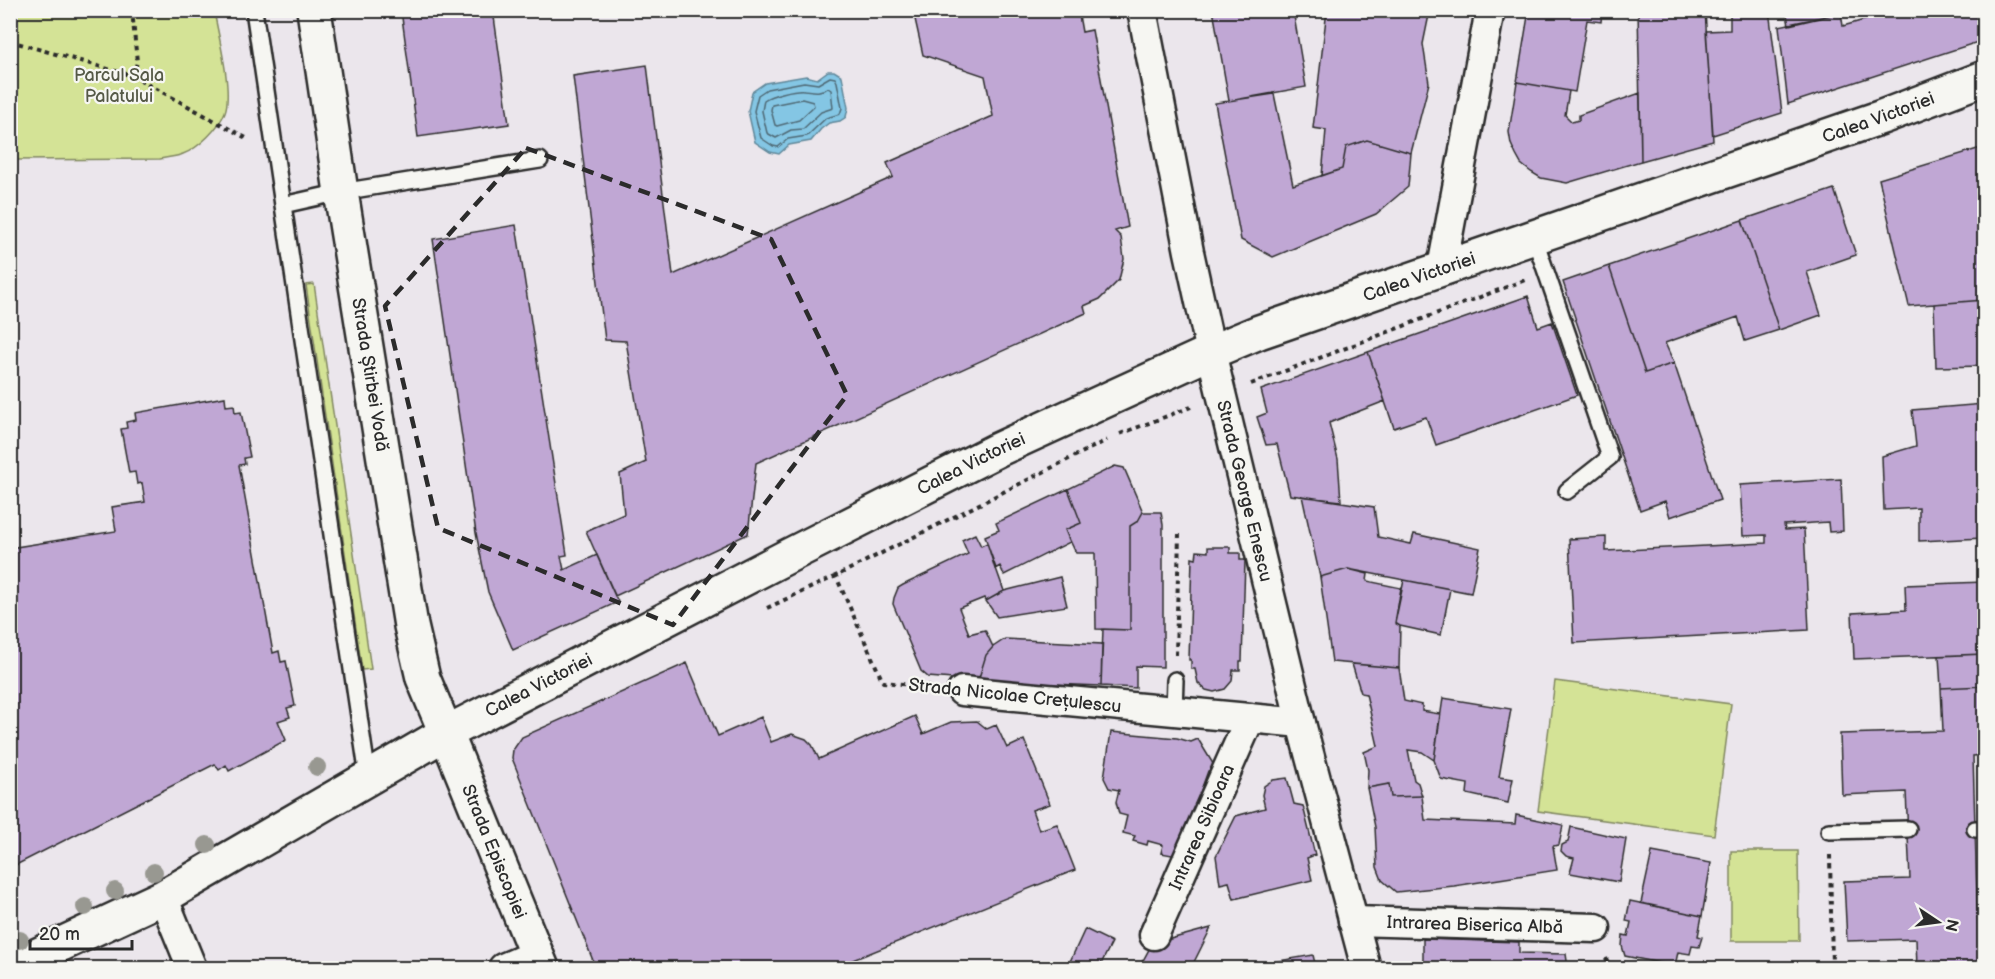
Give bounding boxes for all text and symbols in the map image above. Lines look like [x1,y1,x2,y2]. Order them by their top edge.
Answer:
park label: Parcul Sala Palatului [74,65,164,107]
street label: Calea Victoriei [1819,87,1937,147]
street label: Calea Victoriei [1360,248,1478,306]
street label: Strada Știrbei Vodă [348,296,393,453]
street label: Strada George Enescu [1213,398,1277,584]
street label: Calea Victoriei [914,428,1028,499]
street label: Calea Victoriei [481,649,596,722]
street label: Strada Nicolae Crețulescu [907,674,1123,718]
street label: Intrarea Sibioara [1165,761,1239,893]
street label: Strada Episcopiei [458,781,531,922]
north arrow [1908,892,1968,952]
street label: Intrarea Biserica Albă [1386,911,1563,938]
scale bar [30,913,132,951]
text: N [1941,917,1962,933]
text: 20 m [39,924,80,945]

